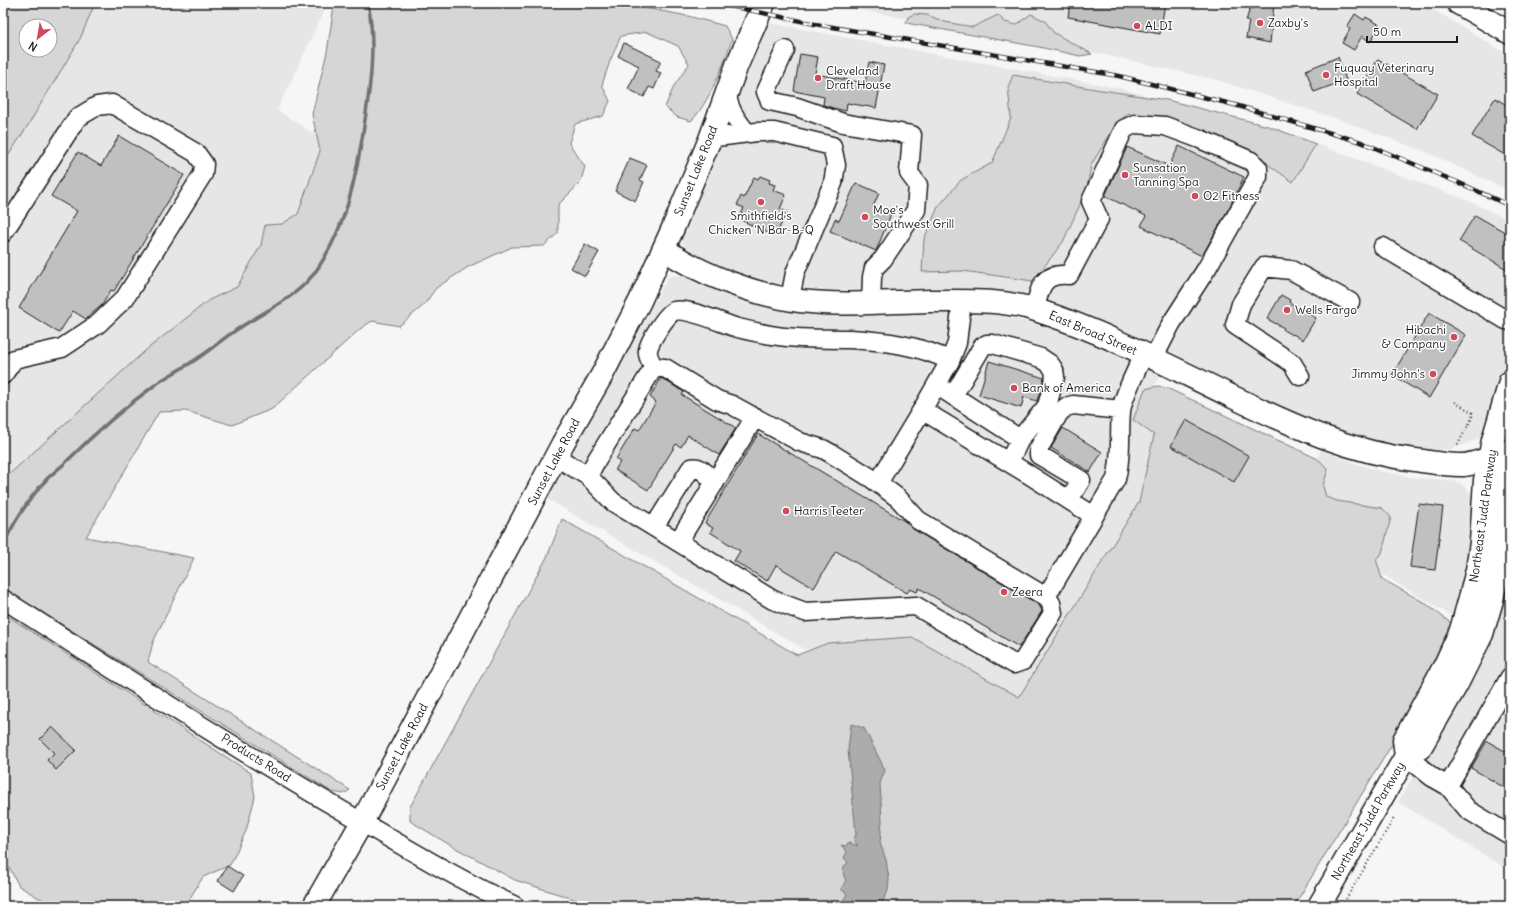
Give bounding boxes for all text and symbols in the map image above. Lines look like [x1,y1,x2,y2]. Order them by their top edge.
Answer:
place label: Zaxby's [1268,15,1309,30]
north arrow [18,18,58,58]
place label: ALDI [1145,18,1173,33]
marker: Zaxby's [1255,18,1265,28]
scale bar [1367,18,1457,44]
marker: ALDI [1132,21,1142,31]
text: 50 m [1373,24,1402,39]
text: N [26,39,40,55]
place label: Fuquay Veterinary Hospital [1334,60,1434,89]
place label: Cleveland Draft House [826,63,891,92]
marker: Fuquay Veterinary Hospital [1321,70,1331,80]
marker: Cleveland Draft House [813,73,823,83]
street label: Sunset Lake Road [671,123,721,218]
place label: Sunsation Tanning Spa [1133,160,1199,189]
marker: Sunsation Tanning Spa [1120,170,1130,180]
place label: O2 Fitness [1203,188,1260,203]
marker: O2 Fitness [1190,191,1200,201]
marker: Smithfield's Chicken 'N Bar-B-Q [756,197,766,207]
place label: Moe's Southwest Grill [873,202,954,231]
place label: Smithfield's Chicken 'N Bar-B-Q [708,208,814,237]
marker: Moe's Southwest Grill [860,212,870,222]
place label: Wells Fargo [1295,302,1357,317]
marker: Wells Fargo [1282,305,1292,315]
street label: East Broad Street [1047,307,1139,358]
place label: Hibachi & Company [1382,322,1446,351]
marker: Hibachi & Company [1449,332,1459,342]
place label: Jimmy John's [1351,366,1425,381]
marker: Jimmy John's [1428,369,1438,379]
place label: Bank of America [1022,380,1111,395]
marker: Bank of America [1009,383,1019,393]
street label: Sunset Lake Road [524,416,583,508]
street label: Northeast Judd Parkway [1466,448,1499,583]
place label: Harris Teeter [794,503,864,518]
marker: Harris Teeter [781,506,791,516]
place label: Zeera [1012,584,1043,599]
marker: Zeera [999,587,1009,597]
street label: Sunset Lake Road [372,701,431,793]
street label: Products Road [219,730,294,785]
street label: Northeast Judd Parkway [1327,759,1408,883]

